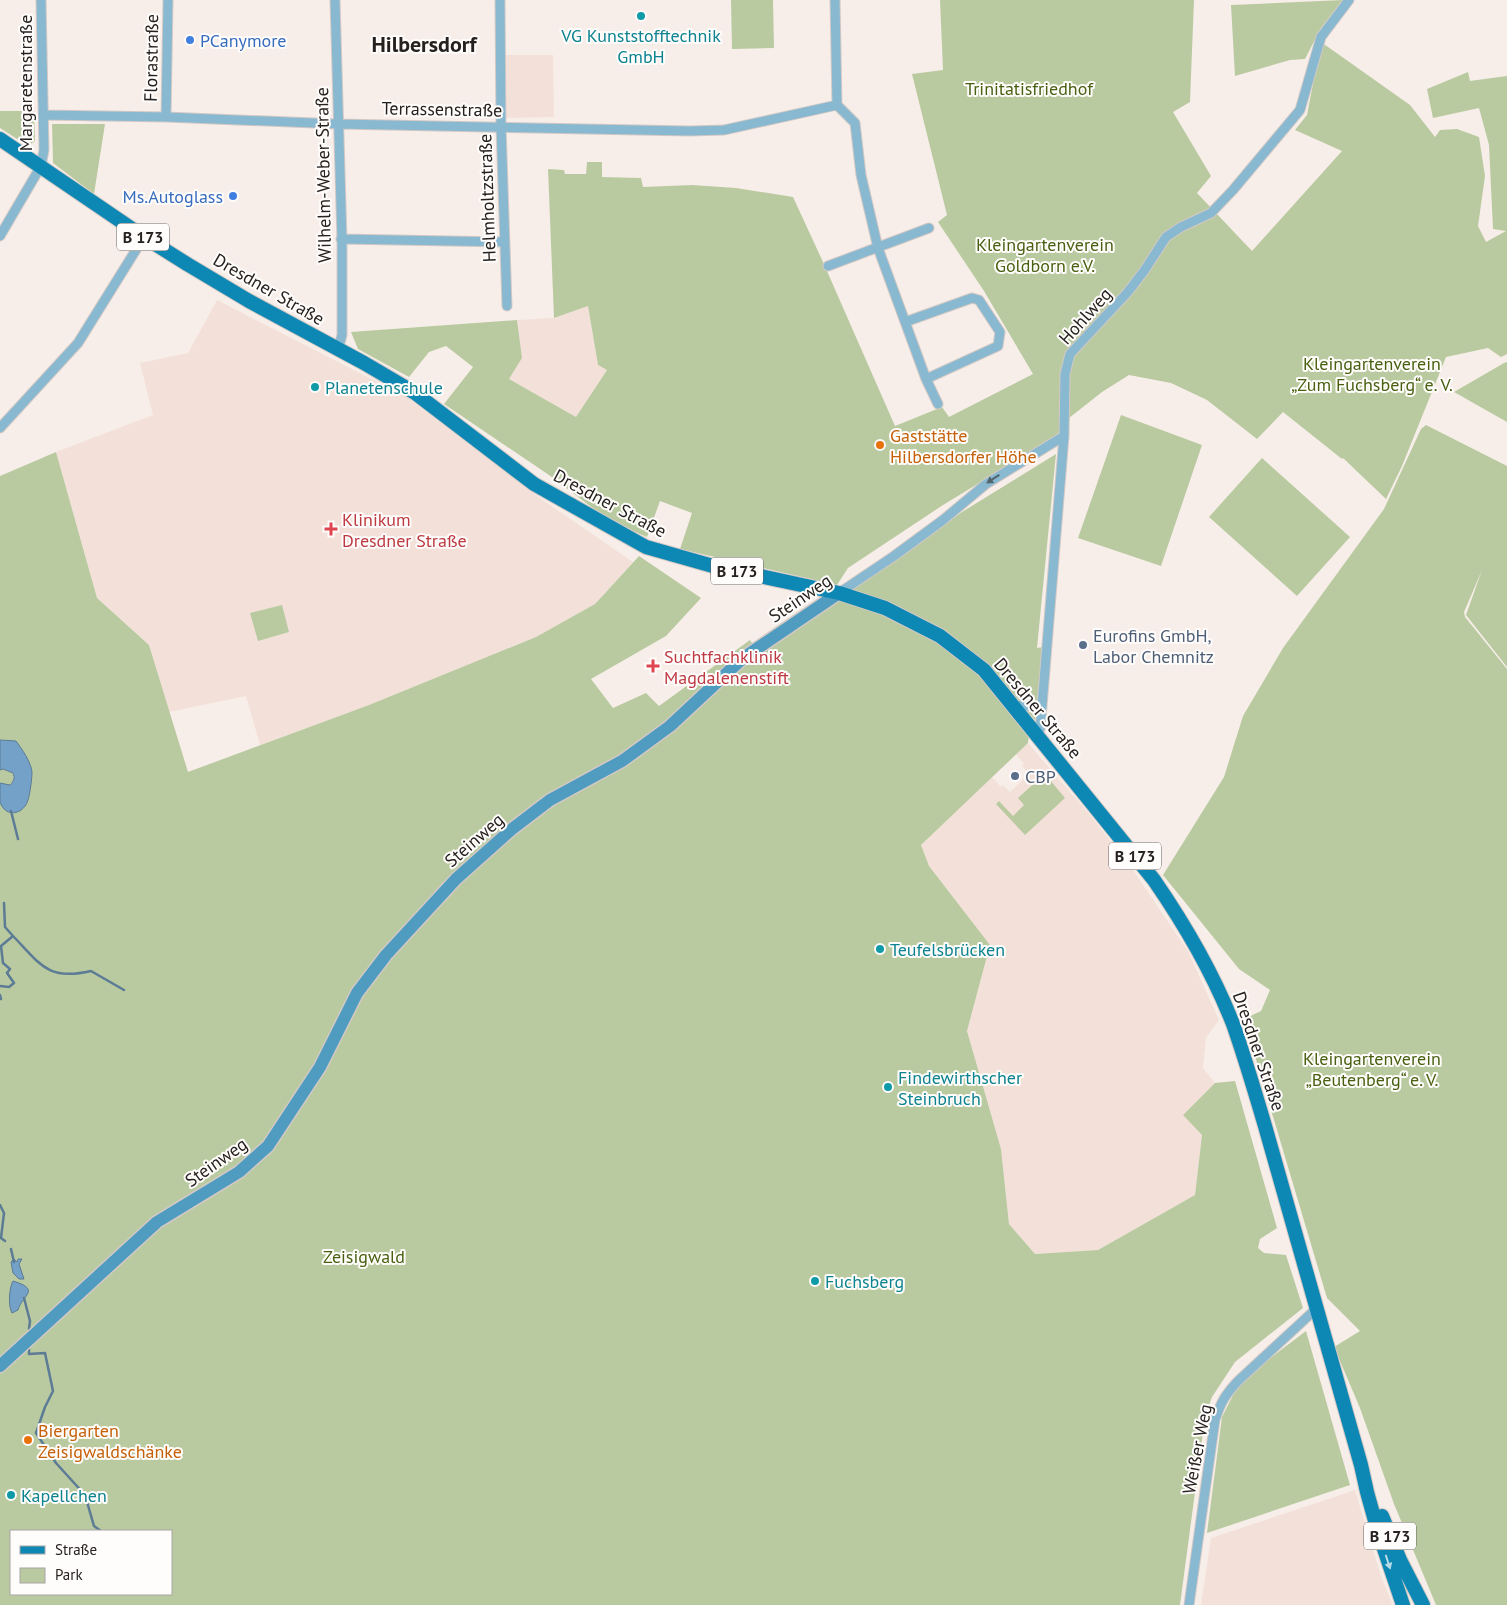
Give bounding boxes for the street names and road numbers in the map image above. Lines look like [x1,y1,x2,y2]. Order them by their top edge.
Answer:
street label: Florastraße [139,14,163,102]
street label: Margaretenstraße [14,15,37,151]
street label: Wilhelm-Weber-Straße [310,87,336,263]
street label: Terrassenstraße [381,96,503,122]
street label: Helmholtzstraße [473,133,501,263]
road number: B 173 [117,223,169,250]
street label: Dresdner Straße [209,248,329,330]
street label: Hohlweg [1054,283,1116,349]
street label: Dresdner Straße [550,464,670,542]
road number: B 173 [711,558,763,584]
street label: Steinweg [764,569,836,627]
street label: Dresdner Straße [989,653,1087,763]
street label: Steinweg [440,808,508,872]
road number: B 173 [1109,842,1161,869]
street label: Dresdner Straße [1228,988,1290,1114]
street label: Steinweg [180,1132,252,1192]
street label: Weißer Weg [1177,1402,1217,1496]
road number: B 173 [1364,1522,1416,1550]

